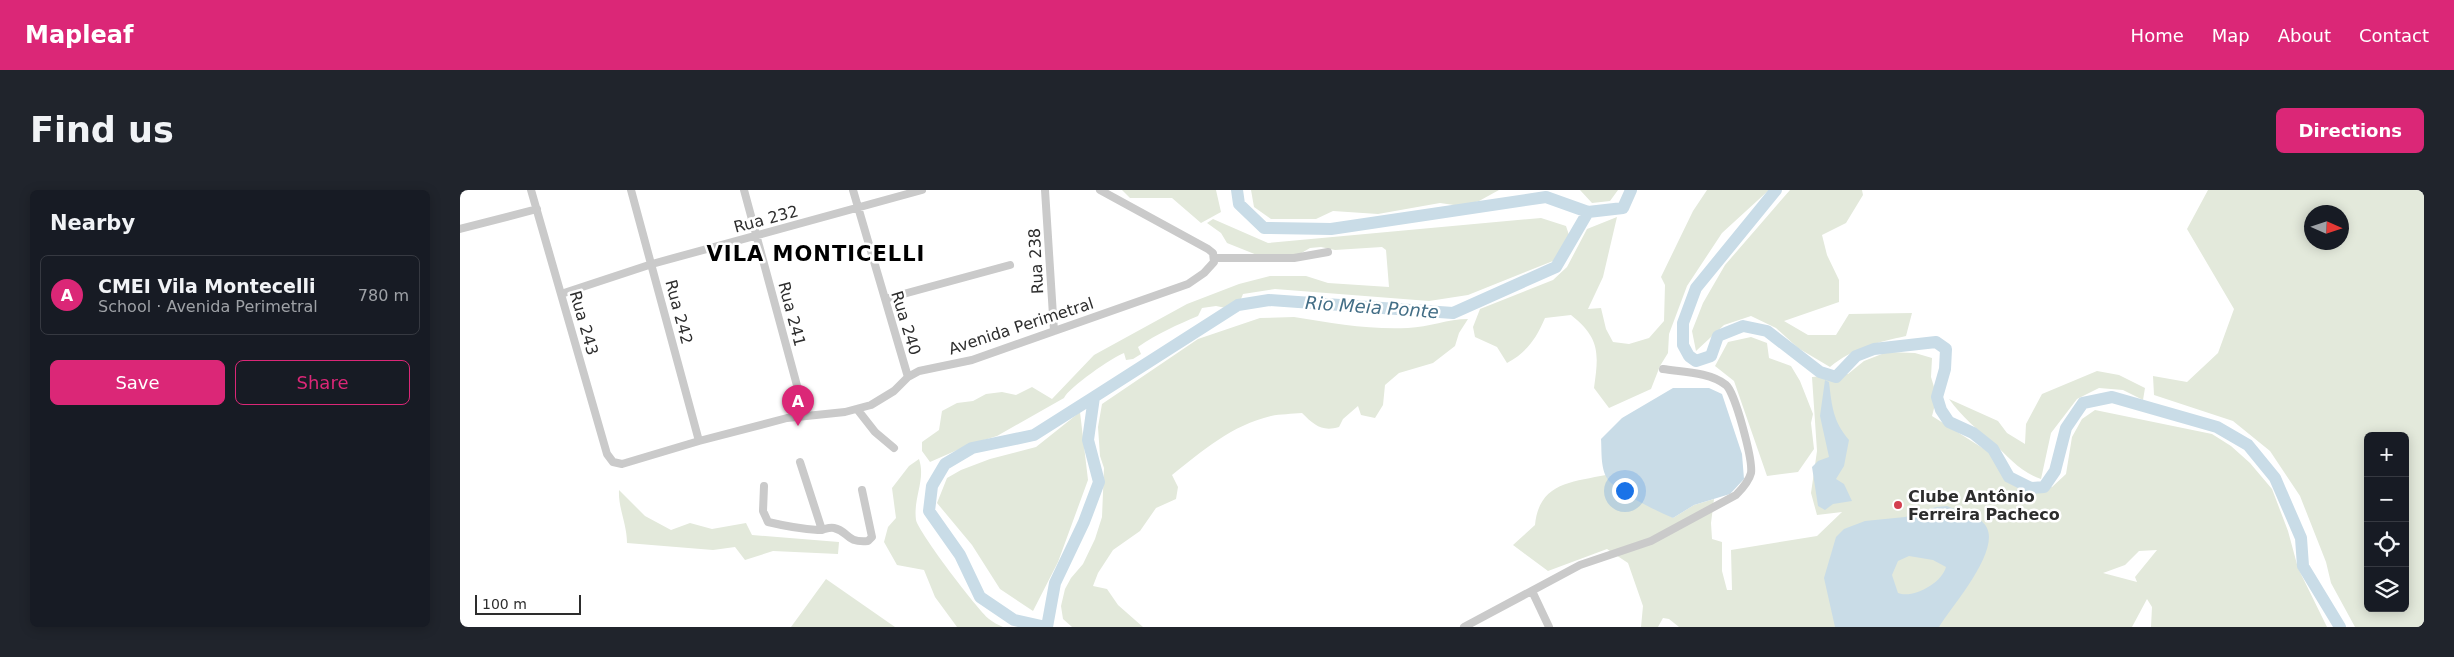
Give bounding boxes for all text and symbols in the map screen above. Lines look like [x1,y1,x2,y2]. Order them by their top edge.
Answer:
text: Mapleaf [25,21,133,49]
text: Home [2131,25,2184,46]
text: Map [2212,25,2250,46]
text: About [2278,25,2331,46]
text: Contact [2359,25,2429,46]
button: Directions [2276,108,2424,153]
text: Find us [30,110,174,150]
street label: Rua 232 [732,201,800,237]
north arrow [2304,205,2349,250]
text: Nearby [50,211,135,235]
street label: Rua 238 [1025,228,1047,294]
district label: VILA MONTICELLI [707,242,925,266]
text: CMEI Vila Montecelli [98,275,316,297]
street label: Rua 242 [661,278,697,346]
street label: Rua 241 [774,280,810,348]
text: A [61,286,73,305]
text: 780 m [358,286,409,305]
street label: Rua 243 [566,289,602,357]
street label: Rua 240 [887,289,925,357]
water label: Rio Meia Ponte [1304,292,1440,322]
street label: Avenida Perimetral [946,294,1096,358]
text: School · Avenida Perimetral [98,297,318,316]
button: Save [50,360,225,405]
button: Share [235,360,410,405]
pin: A [782,385,814,426]
map controls [2364,432,2409,612]
button: + [2364,432,2409,477]
button: − [2364,477,2409,522]
your location [1612,478,1638,504]
place label: Clube Antônio Ferreira Pacheco [1908,487,2060,524]
marker: Clube Antônio Ferreira Pacheco [1892,499,1904,511]
button: locate [2364,522,2409,567]
button: layers [2364,567,2409,612]
scale bar [475,592,581,615]
text: 100 m [482,596,527,612]

